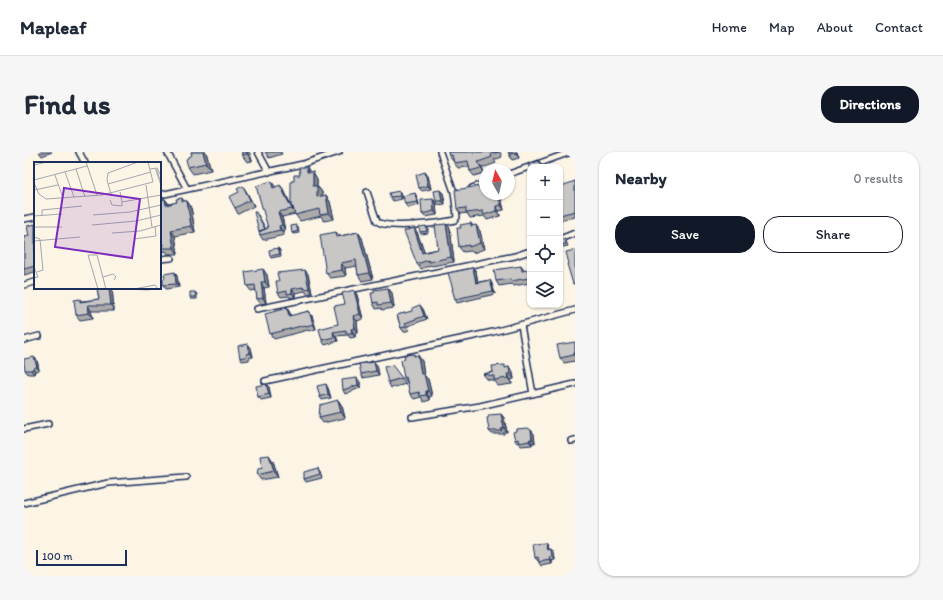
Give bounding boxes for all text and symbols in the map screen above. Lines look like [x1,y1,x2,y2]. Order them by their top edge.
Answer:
text: Mapleaf [20,16,86,39]
text: Home [712,19,747,36]
text: Map [769,19,795,36]
text: About [817,19,853,36]
text: Contact [875,19,923,36]
button: Directions [821,86,919,123]
text: Find us [24,87,111,121]
inset map [34,162,161,289]
north arrow [479,164,515,200]
map controls [527,164,563,308]
button: + [527,164,563,200]
text: Nearby [615,168,667,188]
text: 0 results [853,171,903,186]
button: − [527,200,563,236]
button: Save [615,216,755,253]
button: Share [763,216,903,253]
button: locate [527,236,563,272]
button: layers [527,272,563,308]
scale bar [36,548,127,567]
text: 100 m [42,550,72,563]

